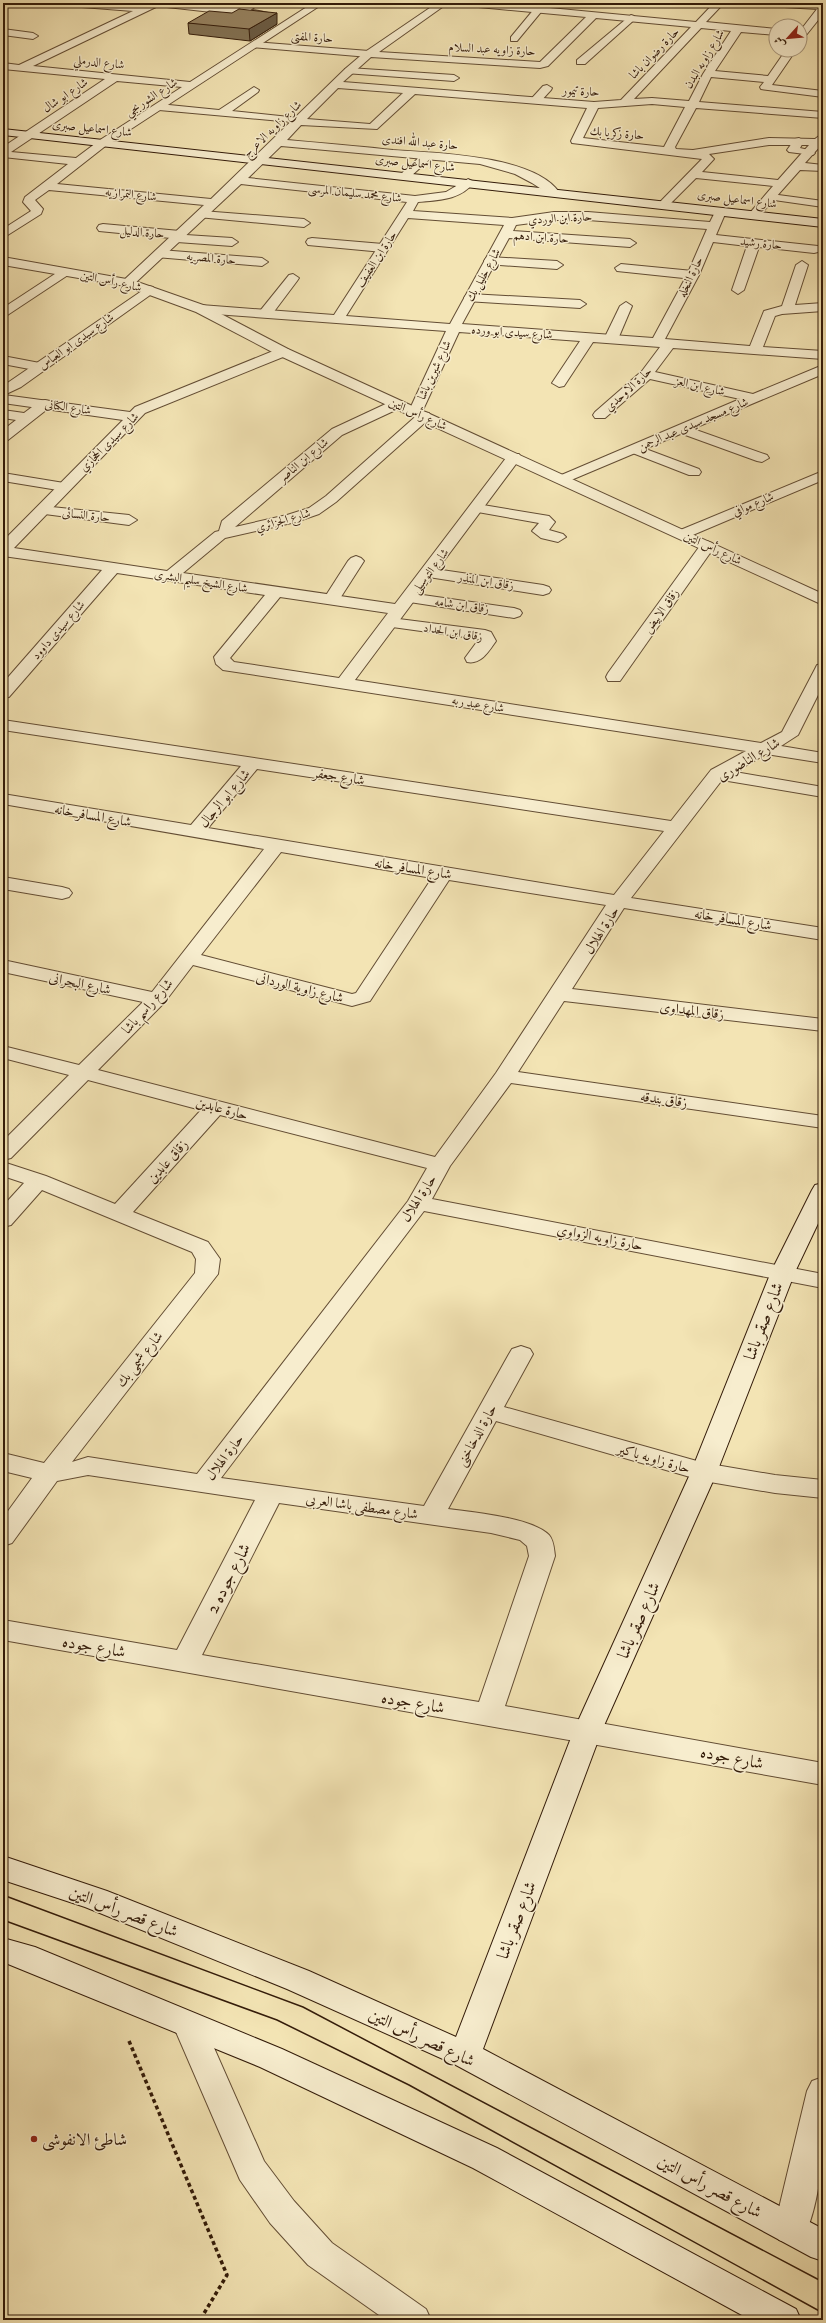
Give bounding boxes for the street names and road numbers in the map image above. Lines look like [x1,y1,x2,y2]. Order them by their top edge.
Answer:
street label: حارة رضوان باشا [626,24,683,82]
street label: شارع زاويه البدن [681,27,731,93]
street label: حارة المفتى [290,29,333,47]
street label: حارة زاويه عبد السلام [448,40,536,62]
street label: شارع الدرملي [72,52,125,77]
street label: شارع ابو شال [40,75,93,119]
street label: شارع الشوربجي [122,75,183,123]
street label: حارة تيمور [561,83,600,100]
street label: شارع زاويه الاعرج [240,97,307,163]
street label: شارع اسماعيل صبرى [51,117,133,143]
street label: حارة زكريا بك [589,124,645,143]
street label: حارة عبد الله افندى [381,129,459,153]
street label: شارع اسماعيل صبرى [374,152,456,178]
street label: شارع محمد سليمان المرسى [307,181,403,209]
street label: شارع التمرازيه [104,184,158,208]
street label: شارع اسماعيل صبرى [696,187,778,215]
street label: حارة ابن الوردي [528,209,593,230]
street label: حارة الدليل [119,223,165,243]
street label: حارة ابن العفيف [353,228,400,290]
street label: حارة ابن ادهم [512,228,569,250]
street label: حارة رشيد [739,234,783,253]
street label: شارع خليل بك [463,246,507,306]
street label: حارة المصريه [186,249,236,268]
street label: حارة النخله [675,255,706,300]
street label: شارع رأس التين [78,267,143,298]
street label: شارع سيدى ابو العباس [36,310,119,375]
street label: شارع سيدى ابو ورده [471,322,553,346]
street label: شارع شيرين باشا [414,338,457,403]
street label: حارة الاوحدي [602,364,656,416]
street label: شارع ابن العز [671,373,726,402]
street label: شارع رأس التين [385,394,450,437]
street label: شارع مسجد سيدى عبد الرحمن [636,394,752,457]
street label: شارع الكنانى [43,397,92,421]
street label: شارع سيدى الحجازي [77,409,144,477]
street label: شارع ابن الناصر [274,435,334,489]
street label: شارع موافي [730,489,777,523]
street label: شارع الجزائري [254,505,313,538]
street label: حارة النسائى [61,506,111,525]
street label: شارع رأس التين [680,528,745,571]
street label: شارع التوسيلى [408,546,455,599]
street label: شارع الشيخ سليم البشرى [152,567,249,600]
street label: زقاق ابن المنذر [456,570,515,593]
street label: زقاق الابيض [641,586,682,637]
street label: زقاق ابن شامه [434,594,490,617]
street label: شارع سيدى داوود [29,598,91,665]
street label: زقاق ابن الحداد [422,620,484,645]
street label: شارع عبد ربه [450,693,505,719]
street label: شارع الناضورى [714,734,784,787]
street label: شارع جعفر [310,764,366,792]
street label: شارع ابو الرجال [195,766,256,833]
street label: شارع المسافر خانه [52,800,133,834]
street label: شارع المسافر خانه [373,854,453,886]
street label: حارة الهلال [580,903,624,958]
street label: شارع المسافر خانه [693,905,773,937]
street label: شارع زاوية الوردانى [254,968,346,1010]
street label: شارع البحرانى [47,969,112,1001]
street label: شارع راسم باشا [118,975,180,1041]
street label: زقاق المهداوى [659,998,725,1024]
street label: زقاق بندقه [639,1088,689,1112]
street label: حارة عابدين [194,1093,250,1125]
street label: زقاق عابدين [143,1136,192,1187]
street label: حارة الهلال [397,1171,441,1226]
street label: حارة زاويه الزواوي [555,1221,644,1257]
street label: شارع صقر باشا [739,1279,791,1364]
street label: شارع شيمى بك [112,1328,169,1392]
street label: حارة الدخاخنى [452,1401,501,1470]
street label: حارة الهلال [202,1431,248,1484]
street label: حارة زاويه باكير [613,1439,692,1478]
street label: شارع مصطفى باشا العربى [304,1490,419,1526]
street label: شارع جوده 2 [202,1540,258,1618]
street label: شارع صقر باشا [612,1579,667,1663]
street label: شارع جوده [60,1631,127,1665]
street label: شارع جوده [379,1687,446,1721]
street label: شارع جوده [698,1741,765,1777]
street label: شارع صقر باشا [492,1878,544,1963]
street label: شارع قصر رأس التين [65,1879,182,1945]
street label: شارع قصر رأس التين [364,2002,479,2074]
street label: شارع قصر رأس التين [653,2148,766,2225]

